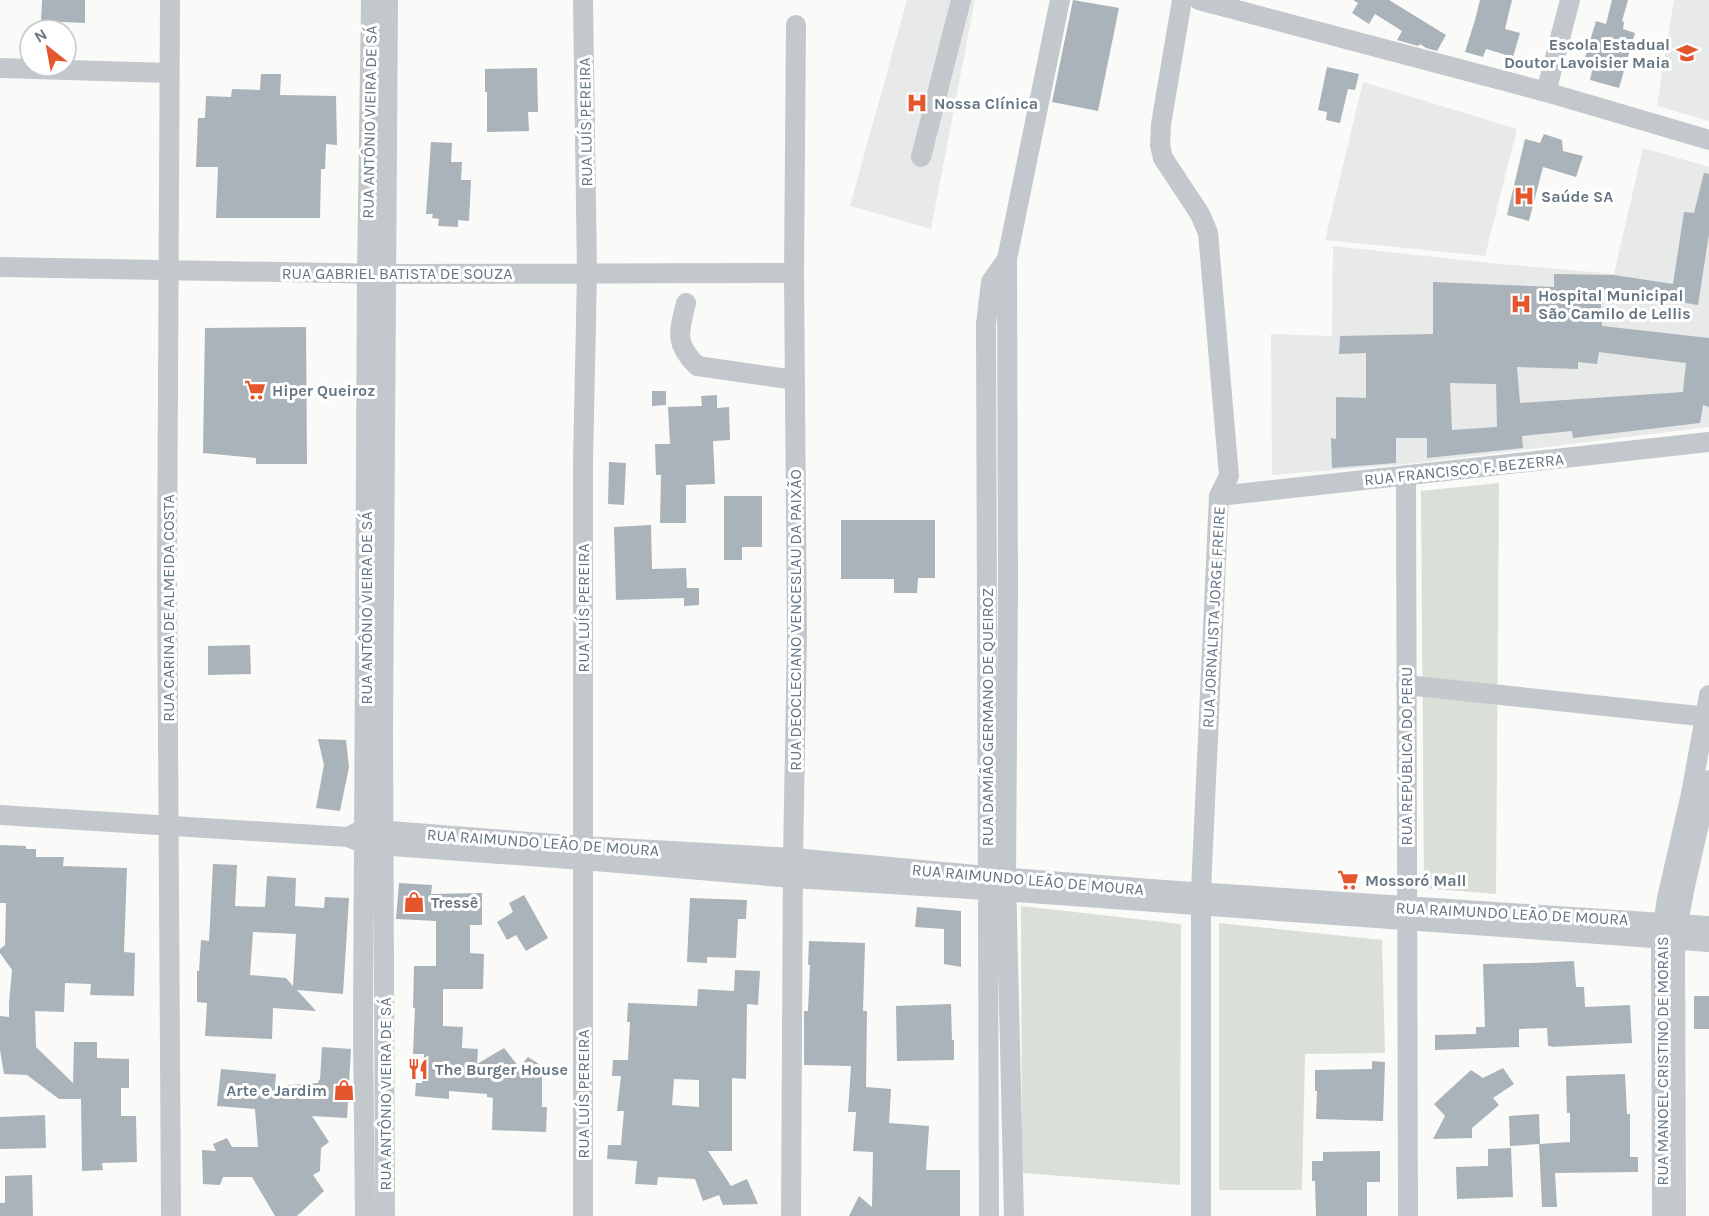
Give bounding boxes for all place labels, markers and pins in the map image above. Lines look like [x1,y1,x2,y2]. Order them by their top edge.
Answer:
place label: Escola Estadual Doutor Lavoisier Maia [1504,35,1670,72]
school or university icon: Escola Estadual Doutor Lavoisier Maia [1675,41,1699,65]
hospital icon: Nossa Clínica [905,91,929,115]
place label: Nossa Clínica [934,94,1038,113]
hospital icon: Saúde SA [1512,184,1536,208]
place label: Saúde SA [1541,187,1613,206]
place label: Hospital Municipal São Camilo de Lellis [1538,286,1691,323]
hospital icon: Hospital Municipal São Camilo de Lellis [1509,292,1533,316]
supermarket icon: Hiper Queiroz [243,378,267,402]
place label: Hiper Queiroz [272,381,375,400]
supermarket icon: Mossoró Mall [1336,868,1360,892]
place label: Mossoró Mall [1365,871,1466,890]
shop icon: Tressê [402,890,426,914]
place label: Tressê [431,893,478,912]
restaurant icon: The Burger House [406,1057,430,1081]
place label: The Burger House [435,1060,568,1079]
shop icon: Arte e Jardim [332,1078,356,1102]
place label: Arte e Jardim [226,1081,327,1100]

